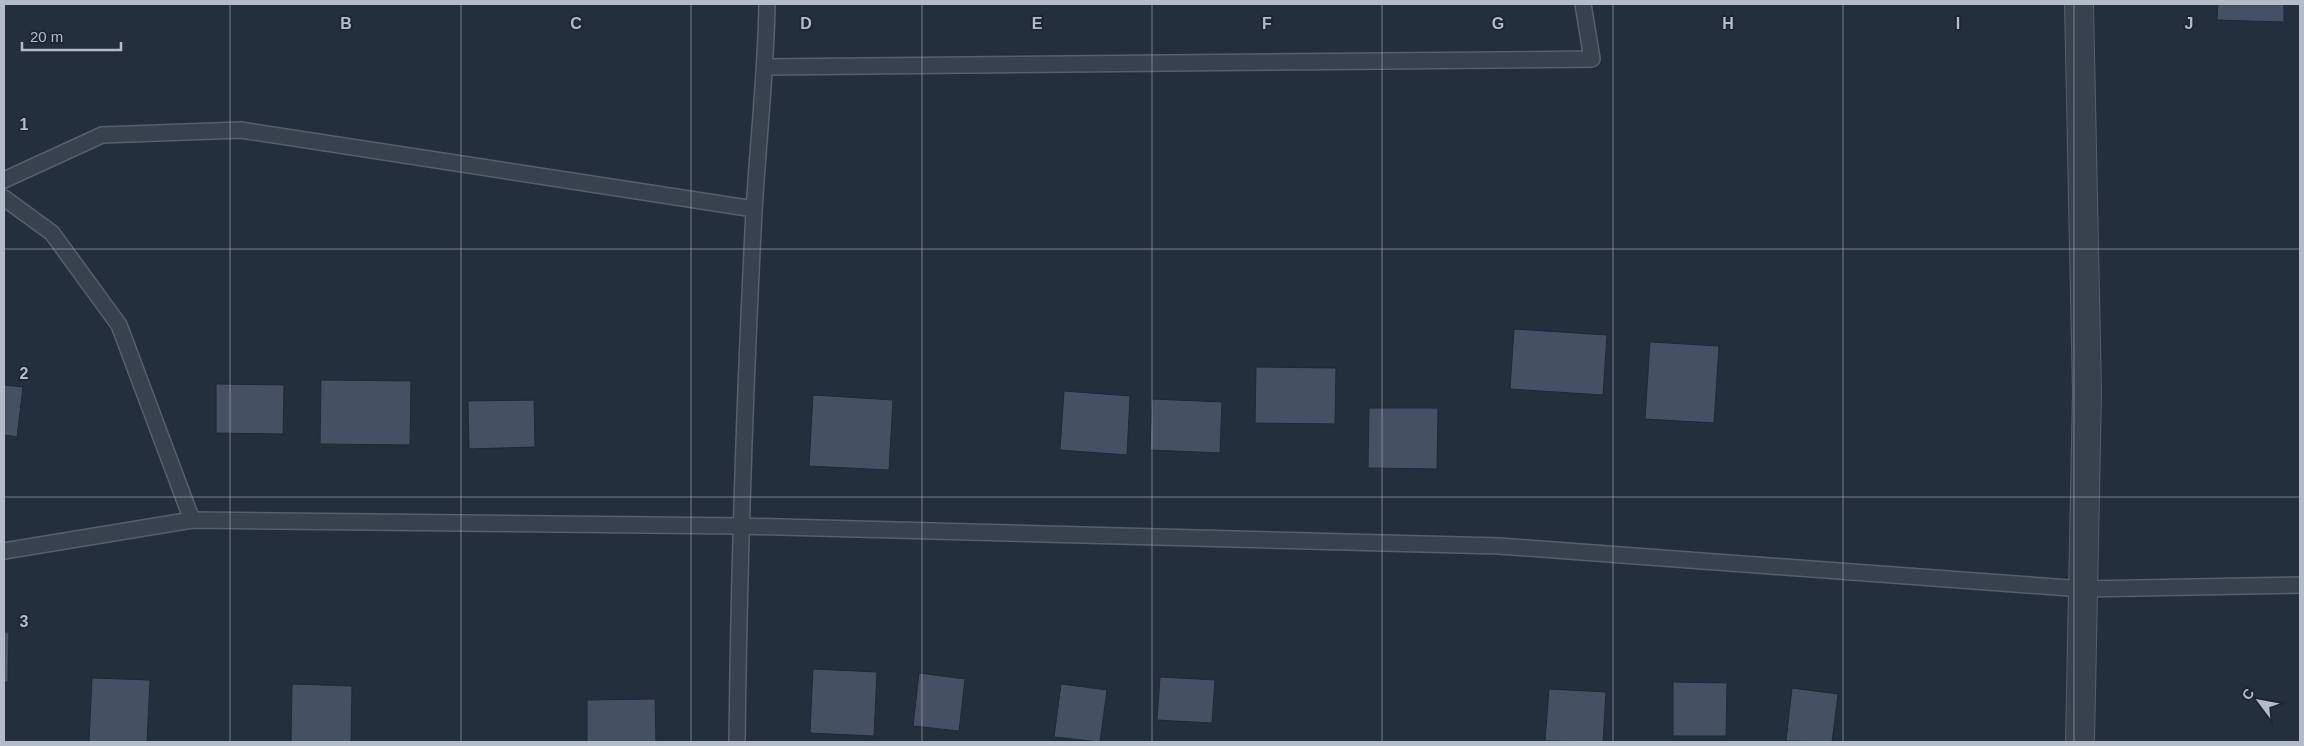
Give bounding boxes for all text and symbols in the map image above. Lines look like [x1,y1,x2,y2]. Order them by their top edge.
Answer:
text: B [340,15,352,32]
text: C [570,15,582,32]
text: D [800,15,812,32]
text: E [1032,15,1043,32]
text: F [1262,15,1272,32]
text: G [1492,15,1504,32]
text: H [1722,15,1734,32]
text: I [1956,15,1960,32]
text: J [2185,15,2193,32]
scale bar [22,20,121,52]
text: 20 m [30,28,63,45]
text: 1 [20,116,29,133]
text: 2 [20,365,29,382]
text: 3 [20,613,29,630]
north arrow [2234,676,2284,726]
text: С [2239,686,2257,703]

